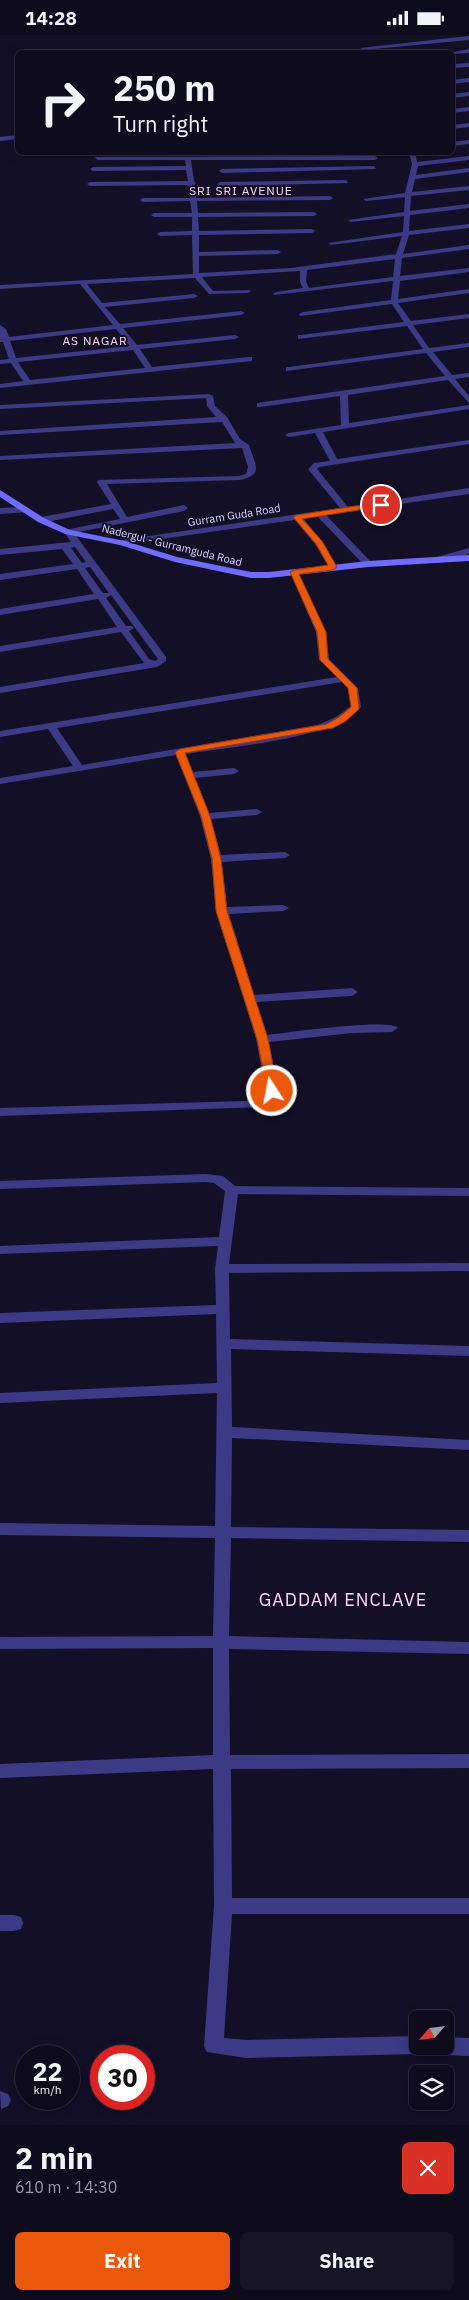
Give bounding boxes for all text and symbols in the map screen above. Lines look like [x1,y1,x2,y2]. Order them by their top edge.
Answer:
text: 14:28 [25,6,77,30]
text: 250 m [113,65,216,111]
icon: right [30,70,95,135]
text: Turn right [113,109,208,138]
district label: SRI SRI AVENUE [189,183,293,198]
district label: AS NAGAR [62,333,128,348]
pin [360,484,402,526]
icon: arrive [367,491,395,519]
street label: Gurram Guda Road [186,501,282,529]
street label: Nadergul - Gurramguda Road [100,521,244,569]
position arrow [245,1064,297,1116]
district label: GADDAM ENCLAVE [259,1588,427,1611]
north arrow [409,2010,454,2055]
map controls [409,2010,454,2110]
speed limit sign: 30 [90,2045,155,2110]
text: 22 [32,2055,63,2088]
button: layers [409,2065,454,2110]
text: km/h [33,2082,62,2097]
text: 2 min [15,2138,93,2177]
button: close [402,2142,454,2194]
text: 610 m · 14:30 [15,2177,117,2197]
button: Exit [15,2232,230,2290]
button: Share [240,2232,454,2290]

